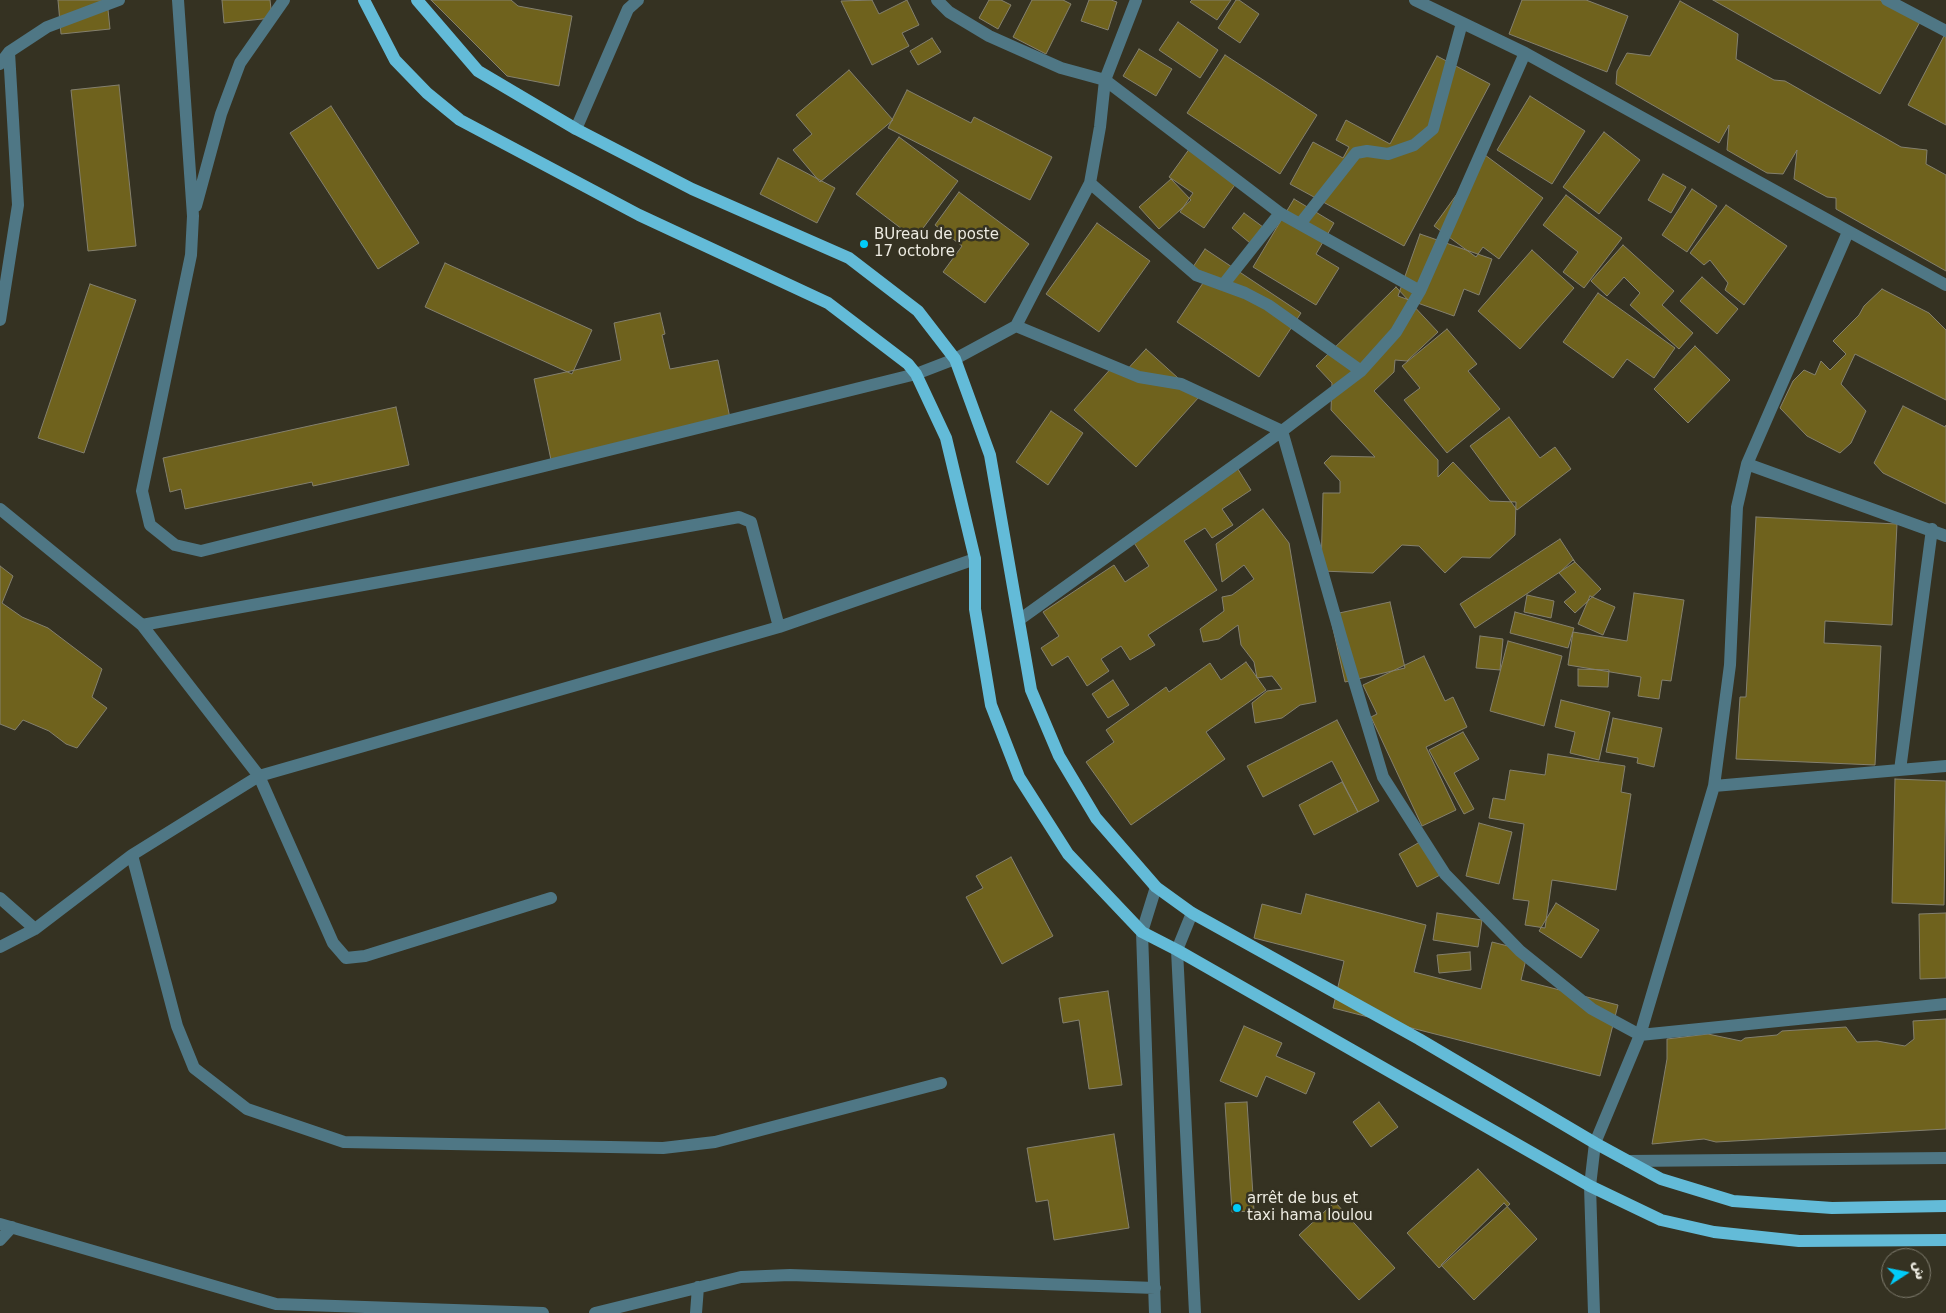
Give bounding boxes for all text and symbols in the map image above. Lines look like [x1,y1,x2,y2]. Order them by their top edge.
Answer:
place label: BUreau de poste 17 octobre [874,226,999,261]
marker: BUreau de poste 17 octobre [858,238,870,250]
place label: arrêt de bus et taxi hama loulou [1247,1190,1373,1225]
marker: arrêt de bus et taxi hama loulou [1231,1202,1243,1214]
north arrow [1881,1248,1931,1298]
text: ش [1910,1259,1929,1281]

